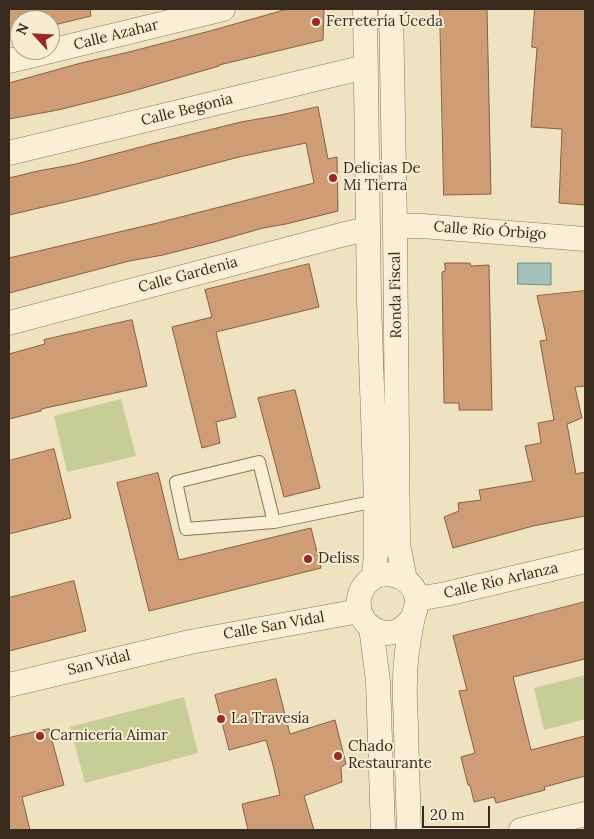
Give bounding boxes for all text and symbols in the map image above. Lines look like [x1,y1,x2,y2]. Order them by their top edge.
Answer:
north arrow [10,10,60,60]
place label: Ferretería Úceda [326,13,443,31]
street label: Calle Azahar [72,16,160,54]
marker: Ferretería Úceda [310,16,322,28]
text: N [12,20,33,38]
street label: Calle Begonia [139,90,235,130]
place label: Delicias De Mi Tierra [343,160,421,195]
marker: Delicias De Mi Tierra [327,172,339,184]
street label: Calle Río Órbigo [433,218,547,244]
street label: Ronda Fiscal [386,251,406,339]
street label: Calle Gardenia [136,253,240,297]
place label: Deliss [318,550,359,568]
marker: Deliss [302,553,314,565]
street label: Calle Río Arlanza [442,559,560,603]
street label: Calle San Vidal [222,608,326,644]
street label: San Vidal [66,647,132,679]
place label: La Travesía [231,710,310,728]
marker: La Travesía [215,713,227,725]
place label: Carnicería Aimar [50,727,168,745]
marker: Carnicería Aimar [34,730,46,742]
place label: Chado Restaurante [348,738,432,773]
marker: Chado Restaurante [332,750,344,762]
scale bar [424,796,492,828]
text: 20 m [430,805,465,824]

